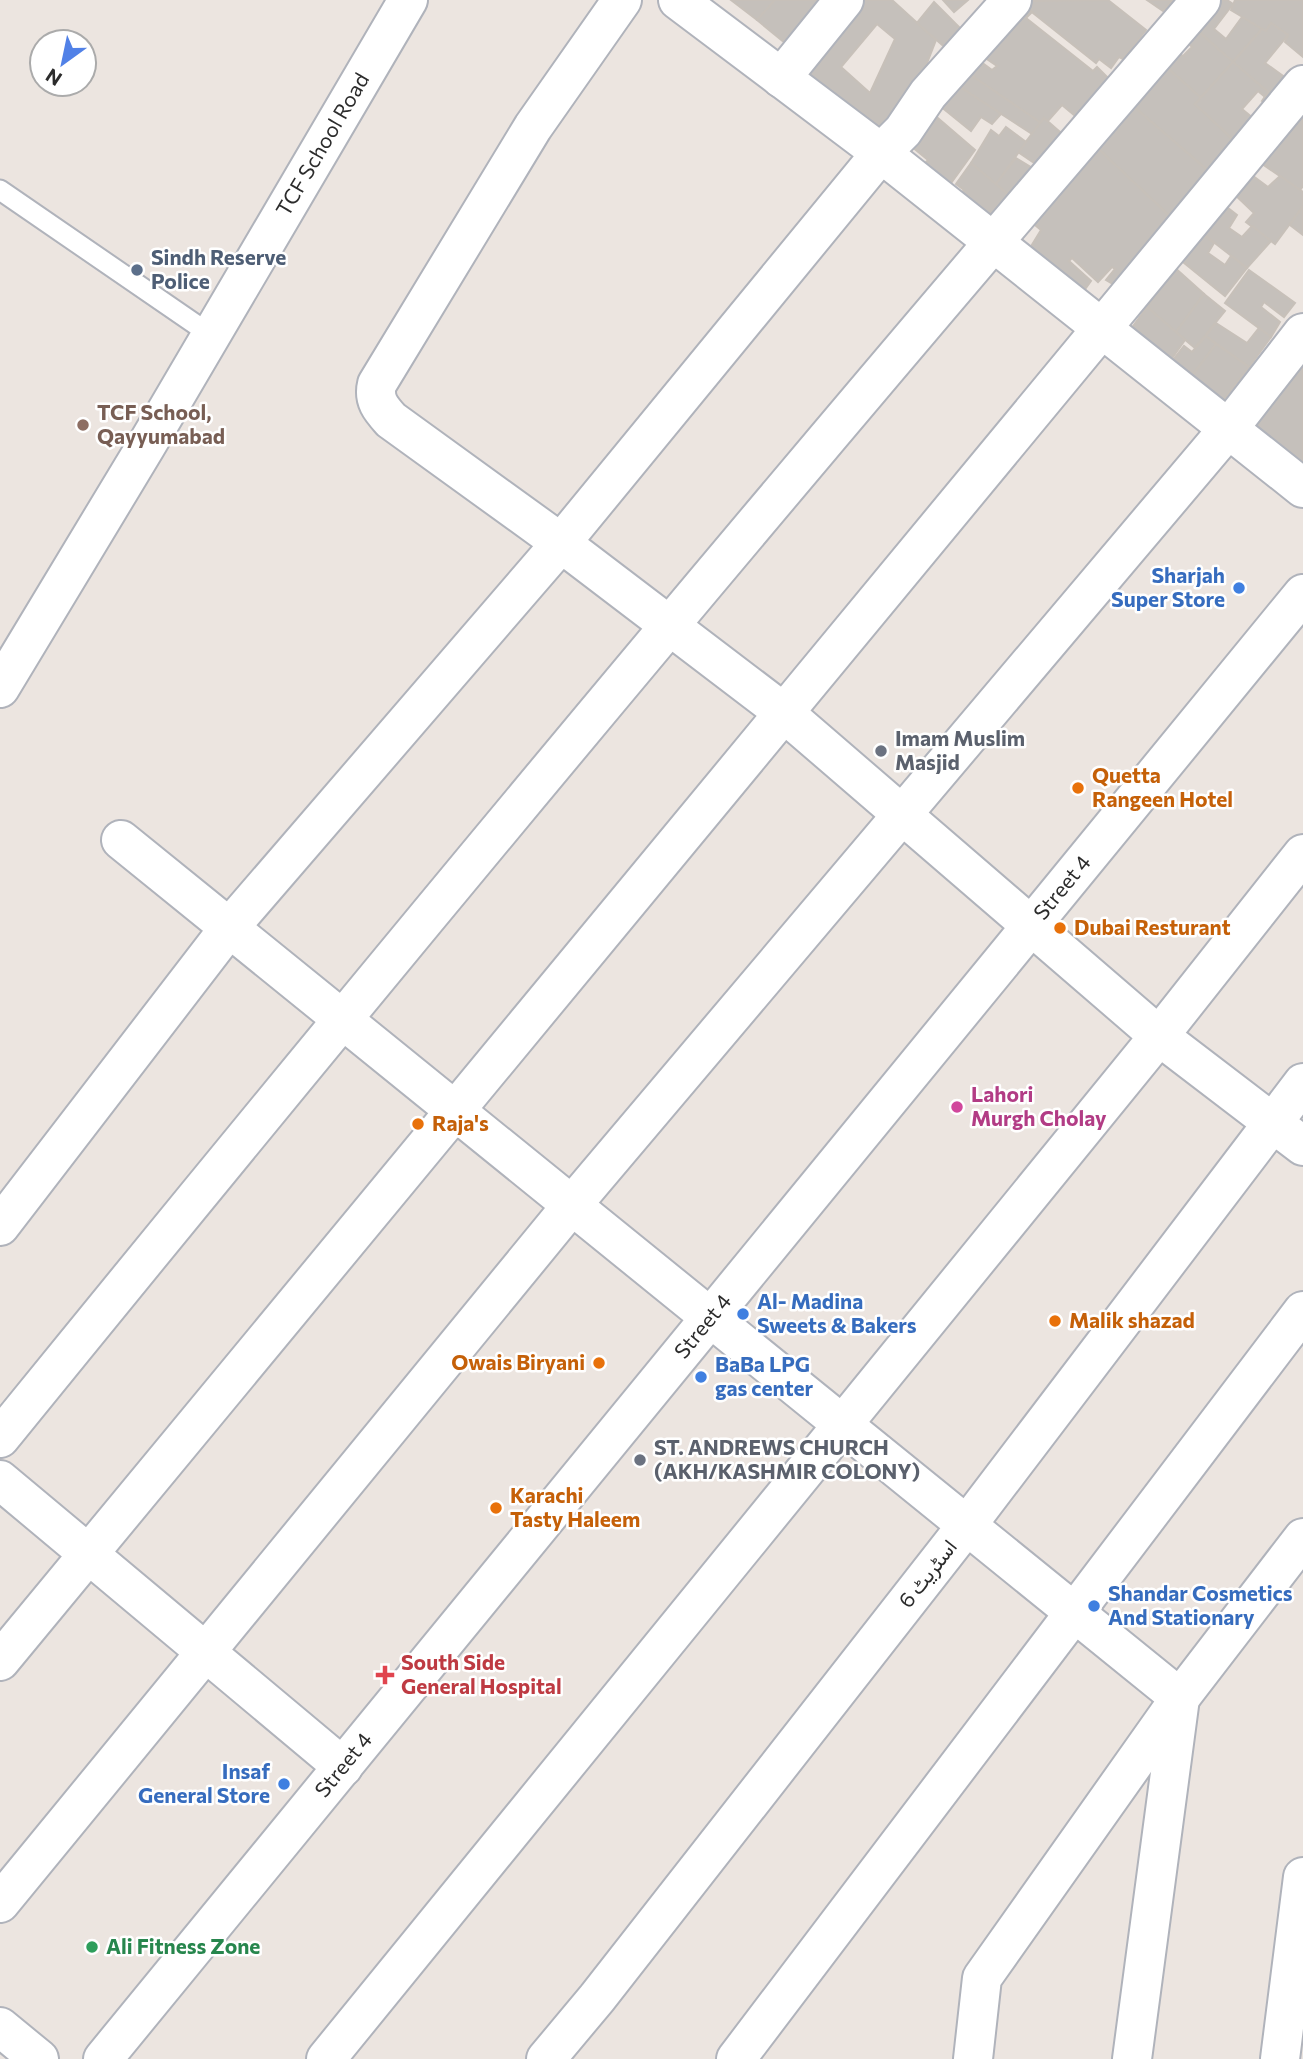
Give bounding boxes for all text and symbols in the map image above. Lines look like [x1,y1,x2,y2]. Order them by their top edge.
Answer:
north arrow [28,28,98,98]
text: N [41,64,66,91]
street label: TCF School Road [270,68,373,220]
place label: Sindh Reserve Police [151,244,286,293]
marker: Sindh Reserve Police [129,262,145,278]
place label: TCF School, Qayyumabad [97,399,225,448]
marker: TCF School, Qayyumabad [75,417,91,433]
place label: Sharjah Super Store [1111,562,1225,611]
marker: Sharjah Super Store [1231,580,1247,596]
place label: Imam Muslim Masjid [895,725,1025,774]
marker: Imam Muslim Masjid [873,743,889,759]
place label: Quetta Rangeen Hotel [1092,762,1233,811]
marker: Quetta Rangeen Hotel [1070,780,1086,796]
street label: Street 4 [1027,849,1095,924]
place label: Dubai Resturant [1074,914,1231,939]
marker: Dubai Resturant [1052,920,1068,936]
place label: Lahori Murgh Cholay [971,1081,1107,1130]
marker: Lahori Murgh Cholay [949,1099,965,1115]
place label: Raja's [432,1110,489,1135]
marker: Raja's [410,1116,426,1132]
street label: Street 4 [668,1288,736,1363]
place label: Al- Madina Sweets & Bakers [757,1288,917,1337]
marker: Al- Madina Sweets & Bakers [735,1306,751,1322]
place label: Malik shazad [1069,1307,1195,1332]
marker: Malik shazad [1047,1313,1063,1329]
place label: Owais Biryani [451,1349,585,1374]
place label: BaBa LPG gas center [715,1351,814,1400]
marker: Owais Biryani [591,1355,607,1371]
marker: BaBa LPG gas center [693,1369,709,1385]
place label: ST. ANDREWS CHURCH (AKH/KASHMIR COLONY) [654,1434,920,1483]
marker: ST. ANDREWS CHURCH (AKH/KASHMIR COLONY) [632,1452,648,1468]
place label: Karachi Tasty Haleem [510,1482,640,1531]
marker: Karachi Tasty Haleem [488,1500,504,1516]
street label: اسٹریٹ 6 [893,1534,963,1613]
place label: Shandar Cosmetics And Stationary [1108,1580,1293,1629]
marker: Shandar Cosmetics And Stationary [1086,1598,1102,1614]
place label: South Side General Hospital [401,1649,562,1698]
marker: South Side General Hospital [375,1665,395,1685]
street label: Street 4 [309,1726,377,1801]
place label: Insaf General Store [138,1758,270,1807]
marker: Insaf General Store [276,1776,292,1792]
place label: Ali Fitness Zone [106,1933,260,1958]
marker: Ali Fitness Zone [84,1939,100,1955]

